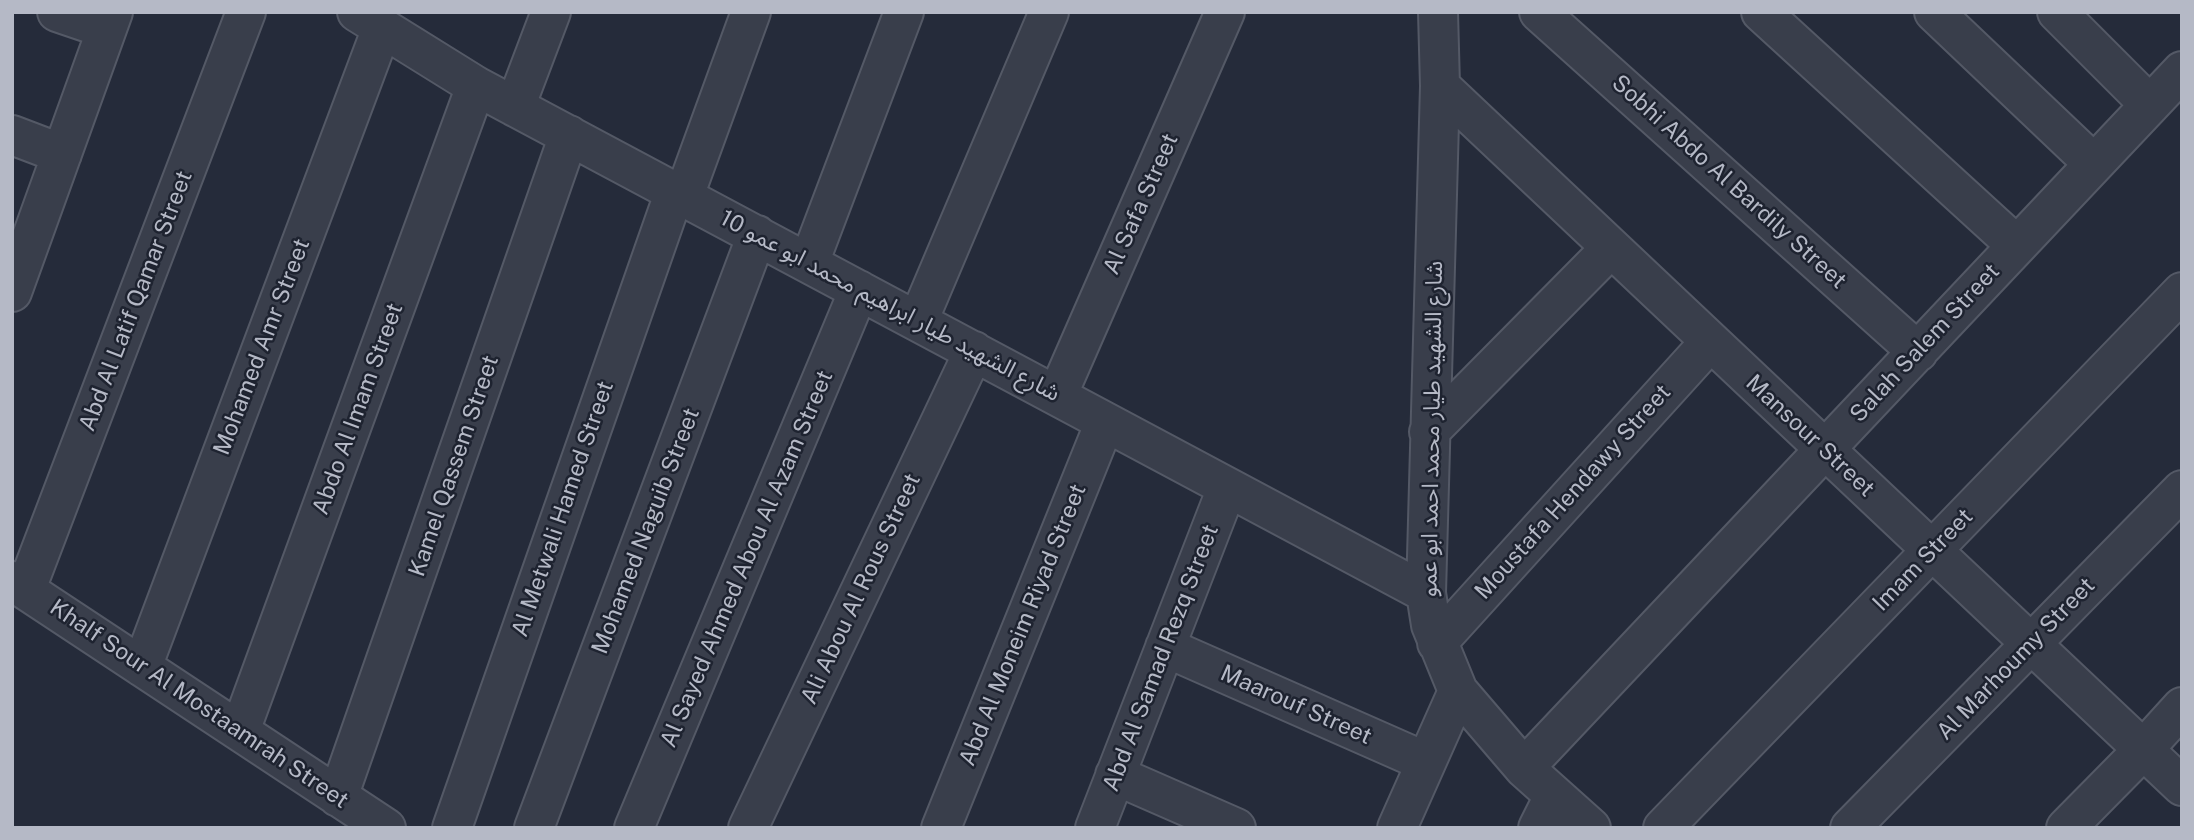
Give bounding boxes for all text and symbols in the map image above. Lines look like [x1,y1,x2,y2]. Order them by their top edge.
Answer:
street label: Sobhi Abdo Al Bardily Street [1606,69,1852,295]
street label: Al Safa Street [1098,129,1184,279]
street label: Abd Al Latif Qamar Street [74,167,198,435]
street label: شارع الشهيد طيار ابراهيم محمد ابو عمو 10 [715,204,1065,408]
street label: Mohamed Amr Street [208,235,316,459]
street label: Salah Salem Street [1844,258,2006,428]
street label: شارع الشهيد طيار محمد احمد ابو عمو [1415,261,1449,597]
street label: Abdo Al Imam Street [307,300,409,518]
street label: Kamel Qassem Street [403,352,505,580]
street label: Al Sayed Ahmed Abou Al Azam Street [655,366,839,752]
street label: Mansour Street [1740,369,1880,503]
street label: Al Metwali Hamed Street [506,377,620,641]
street label: Moustafa Hendawy Street [1469,379,1677,605]
street label: Mohamed Naguib Street [586,404,706,658]
street label: Ali Abou Al Rous Street [795,469,927,709]
street label: Abd Al Moneim Riyad Street [954,480,1092,770]
street label: Imam Street [1867,503,1979,617]
street label: Abd Al Samad Rezq Street [1097,521,1225,795]
street label: Al Marhoumy Street [1931,572,2101,746]
street label: Khalf Sour Al Mostaamrah Street [44,594,354,814]
street label: Maarouf Street [1216,659,1376,751]

